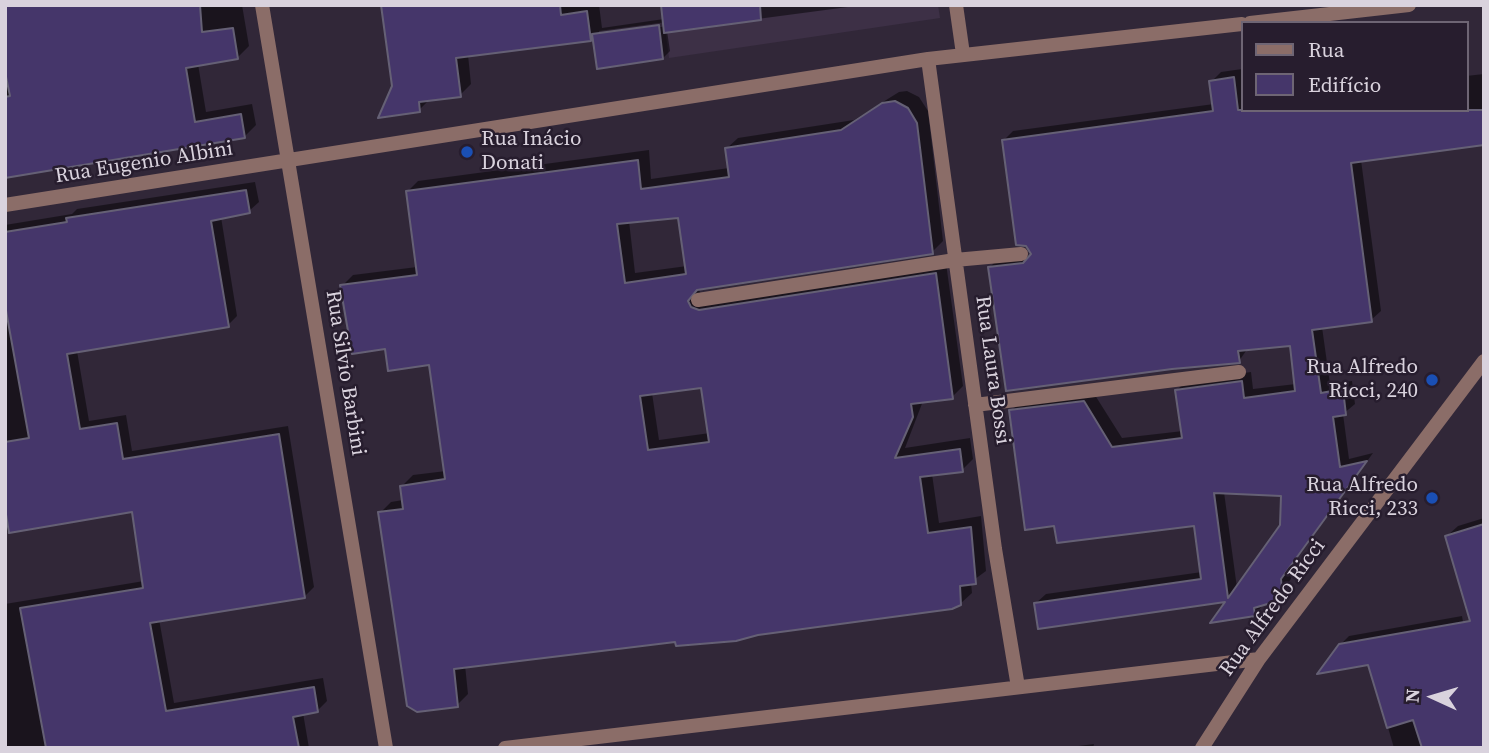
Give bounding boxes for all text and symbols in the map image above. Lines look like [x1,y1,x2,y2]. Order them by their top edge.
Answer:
legend [1240,21,1468,112]
text: Rua [1308,35,1344,64]
text: Edifício [1308,70,1381,99]
place label: Rua Inácio Donati [481,127,582,177]
street label: Rua Eugenio Albini [53,136,235,190]
marker: Rua Inácio Donati [459,144,475,160]
street label: Rua Silvio Barbini [319,288,371,458]
street label: Rua Laura Bossi [969,294,1015,446]
place label: Rua Alfredo Ricci, 240 [1306,355,1418,405]
marker: Rua Alfredo Ricci, 240 [1424,372,1440,388]
place label: Rua Alfredo Ricci, 233 [1306,473,1418,523]
marker: Rua Alfredo Ricci, 233 [1424,490,1440,506]
street label: Rua Alfredo Ricci [1215,535,1331,681]
north arrow [1398,662,1468,732]
text: N [1399,688,1426,703]

